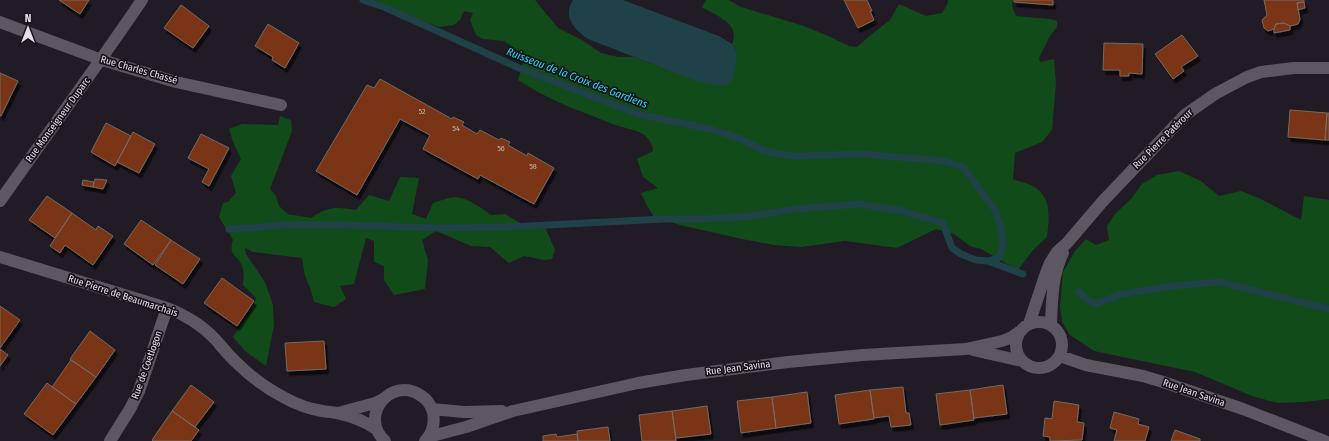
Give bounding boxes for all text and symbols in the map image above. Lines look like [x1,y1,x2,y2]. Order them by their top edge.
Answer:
north arrow [8,8,48,48]
text: N [25,12,31,25]
water label: Ruisseau de la Croix des Gardiens [505,45,650,111]
street label: Rue Charles Chassé [99,53,179,87]
street label: Rue Monseigneur Duparc [23,75,93,165]
street label: Rue Pierre Patérour [1131,106,1196,171]
house number: 52 [418,107,426,116]
house number: 54 [452,124,460,133]
house number: 56 [497,144,505,153]
house number: 58 [529,162,537,171]
street label: Rue Pierre de Beaumarchais [67,273,179,319]
street label: Rue de Coetlogon [129,329,165,401]
street label: Rue Jean Savina [705,358,771,378]
street label: Rue Jean Savina [1161,377,1227,409]

